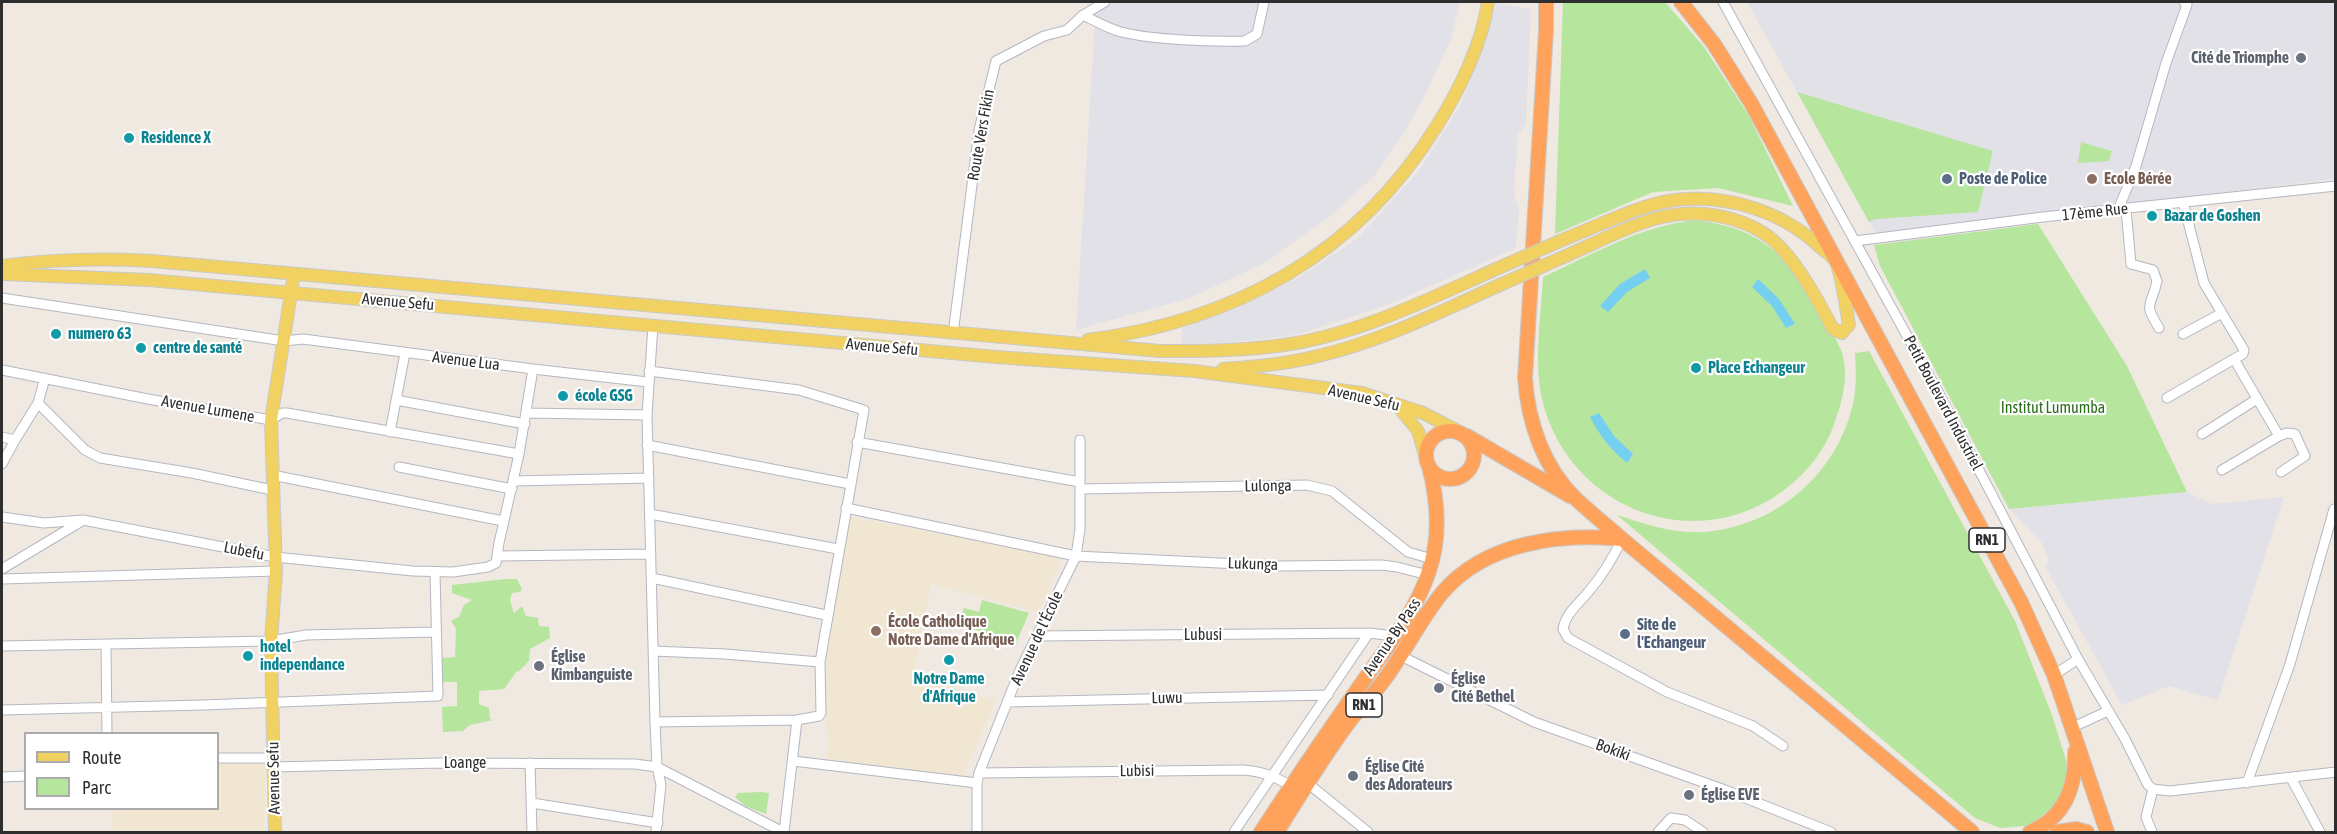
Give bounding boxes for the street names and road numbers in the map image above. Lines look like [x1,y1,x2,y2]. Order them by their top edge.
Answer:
street label: Route Vers Fikin [964,88,998,182]
street label: 17ème Rue [2061,199,2129,225]
street label: Avenue Sefu [361,289,435,315]
street label: Petit Boulevard Industriel [1899,332,1987,474]
street label: Avenue Sefu [845,334,919,360]
street label: Avenue Lua [431,347,501,375]
street label: Avenue Sefu [1326,380,1402,416]
street label: Avenue Lumene [160,391,256,427]
street label: Lulonga [1244,476,1292,496]
road number: RN1 [1969,528,2005,552]
street label: Lubefu [222,538,266,564]
street label: Lukunga [1227,554,1279,574]
street label: Avenue de l'École [1007,588,1067,688]
street label: Avenue By Pass [1359,595,1425,679]
street label: Lubusi [1184,625,1222,645]
street label: Luwu [1151,688,1183,708]
road number: RN1 [1346,693,1382,717]
street label: Bokiki [1593,735,1633,765]
street label: Avenue Sefu [264,742,284,814]
street label: Loange [444,753,486,773]
street label: Lubisi [1120,761,1154,781]

